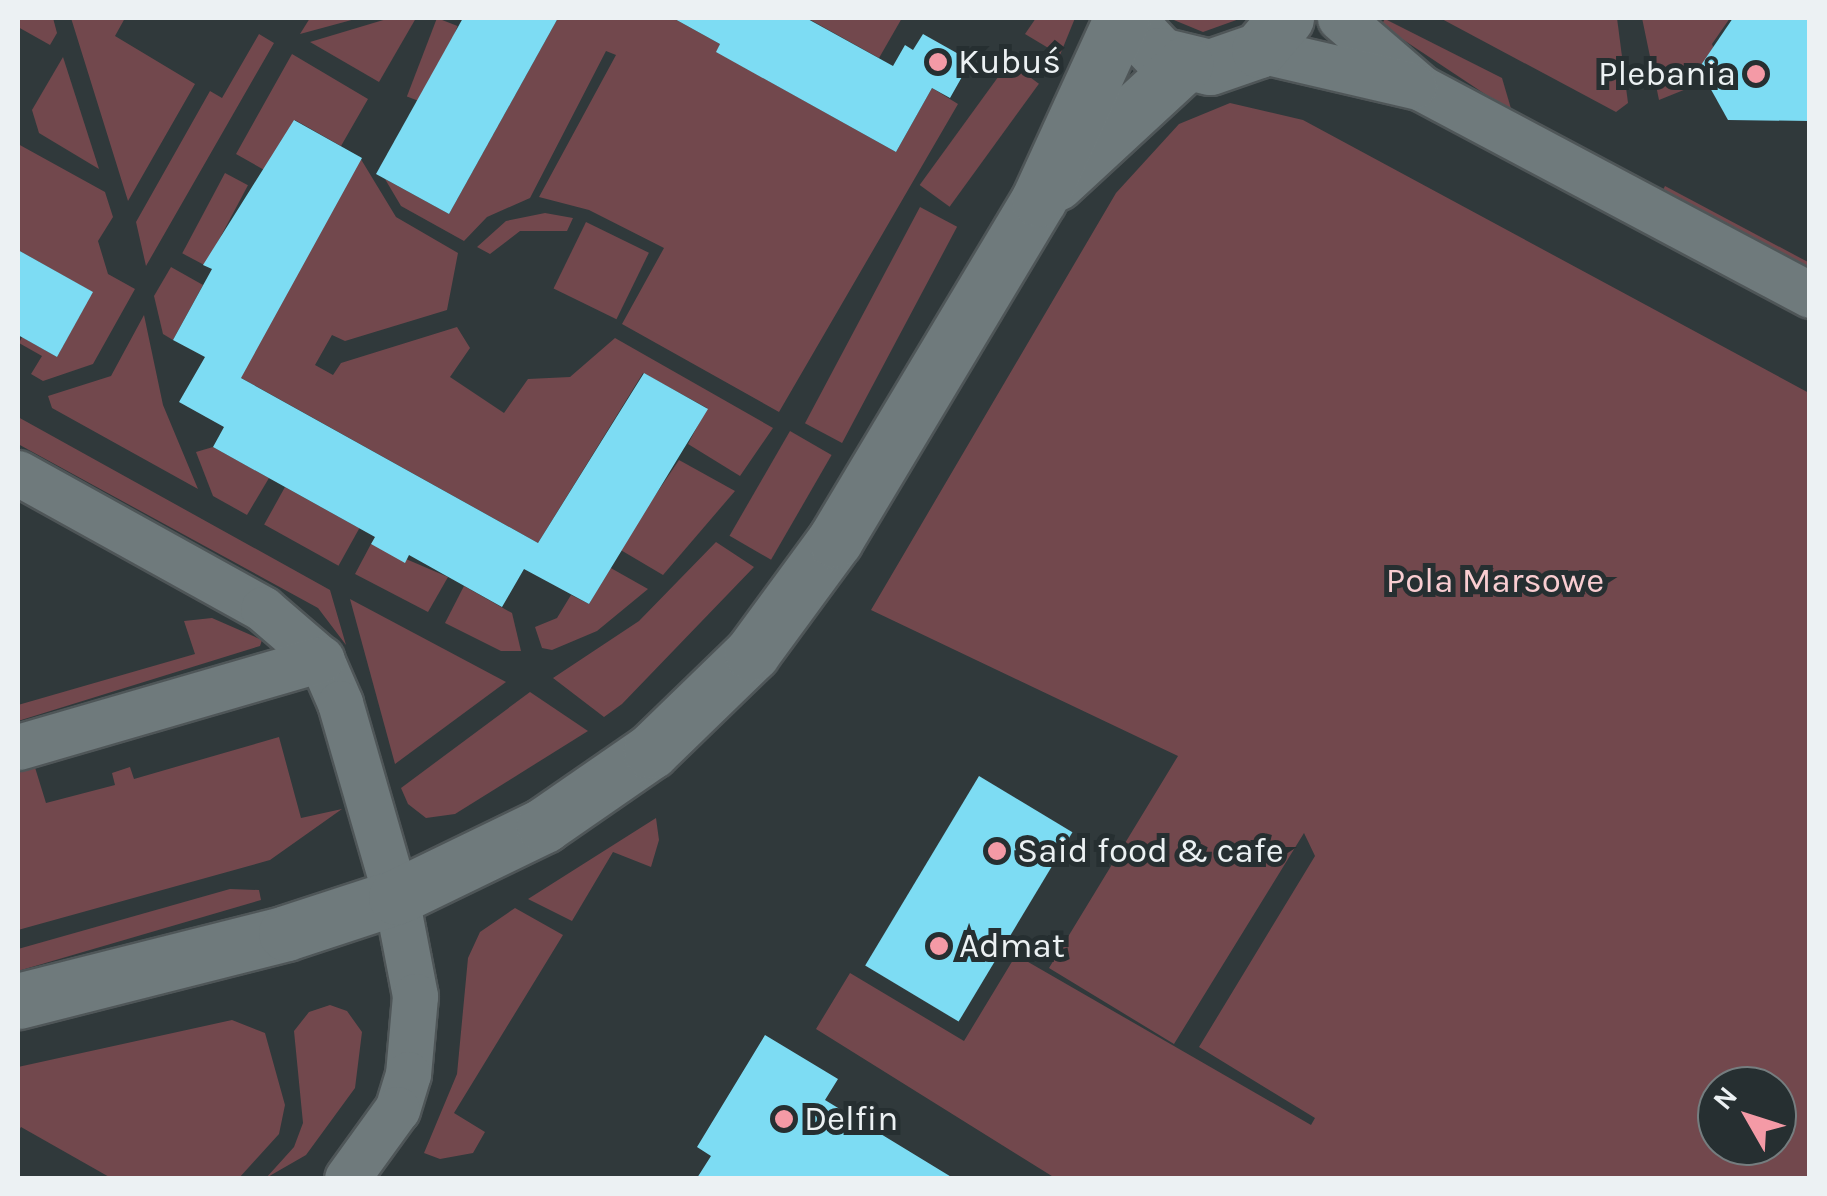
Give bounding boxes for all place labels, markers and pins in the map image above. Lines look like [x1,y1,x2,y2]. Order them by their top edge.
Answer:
place label: Kubuś [958,41,1061,83]
marker: Kubuś [927,51,949,73]
place label: Plebania [1598,53,1736,95]
marker: Plebania [1745,63,1767,85]
place label: Said food & cafe [1017,830,1284,872]
marker: Said food & cafe [986,840,1008,862]
place label: Admat [959,925,1065,967]
marker: Admat [928,935,950,957]
place label: Delfin [804,1098,898,1140]
marker: Delfin [773,1108,795,1130]

